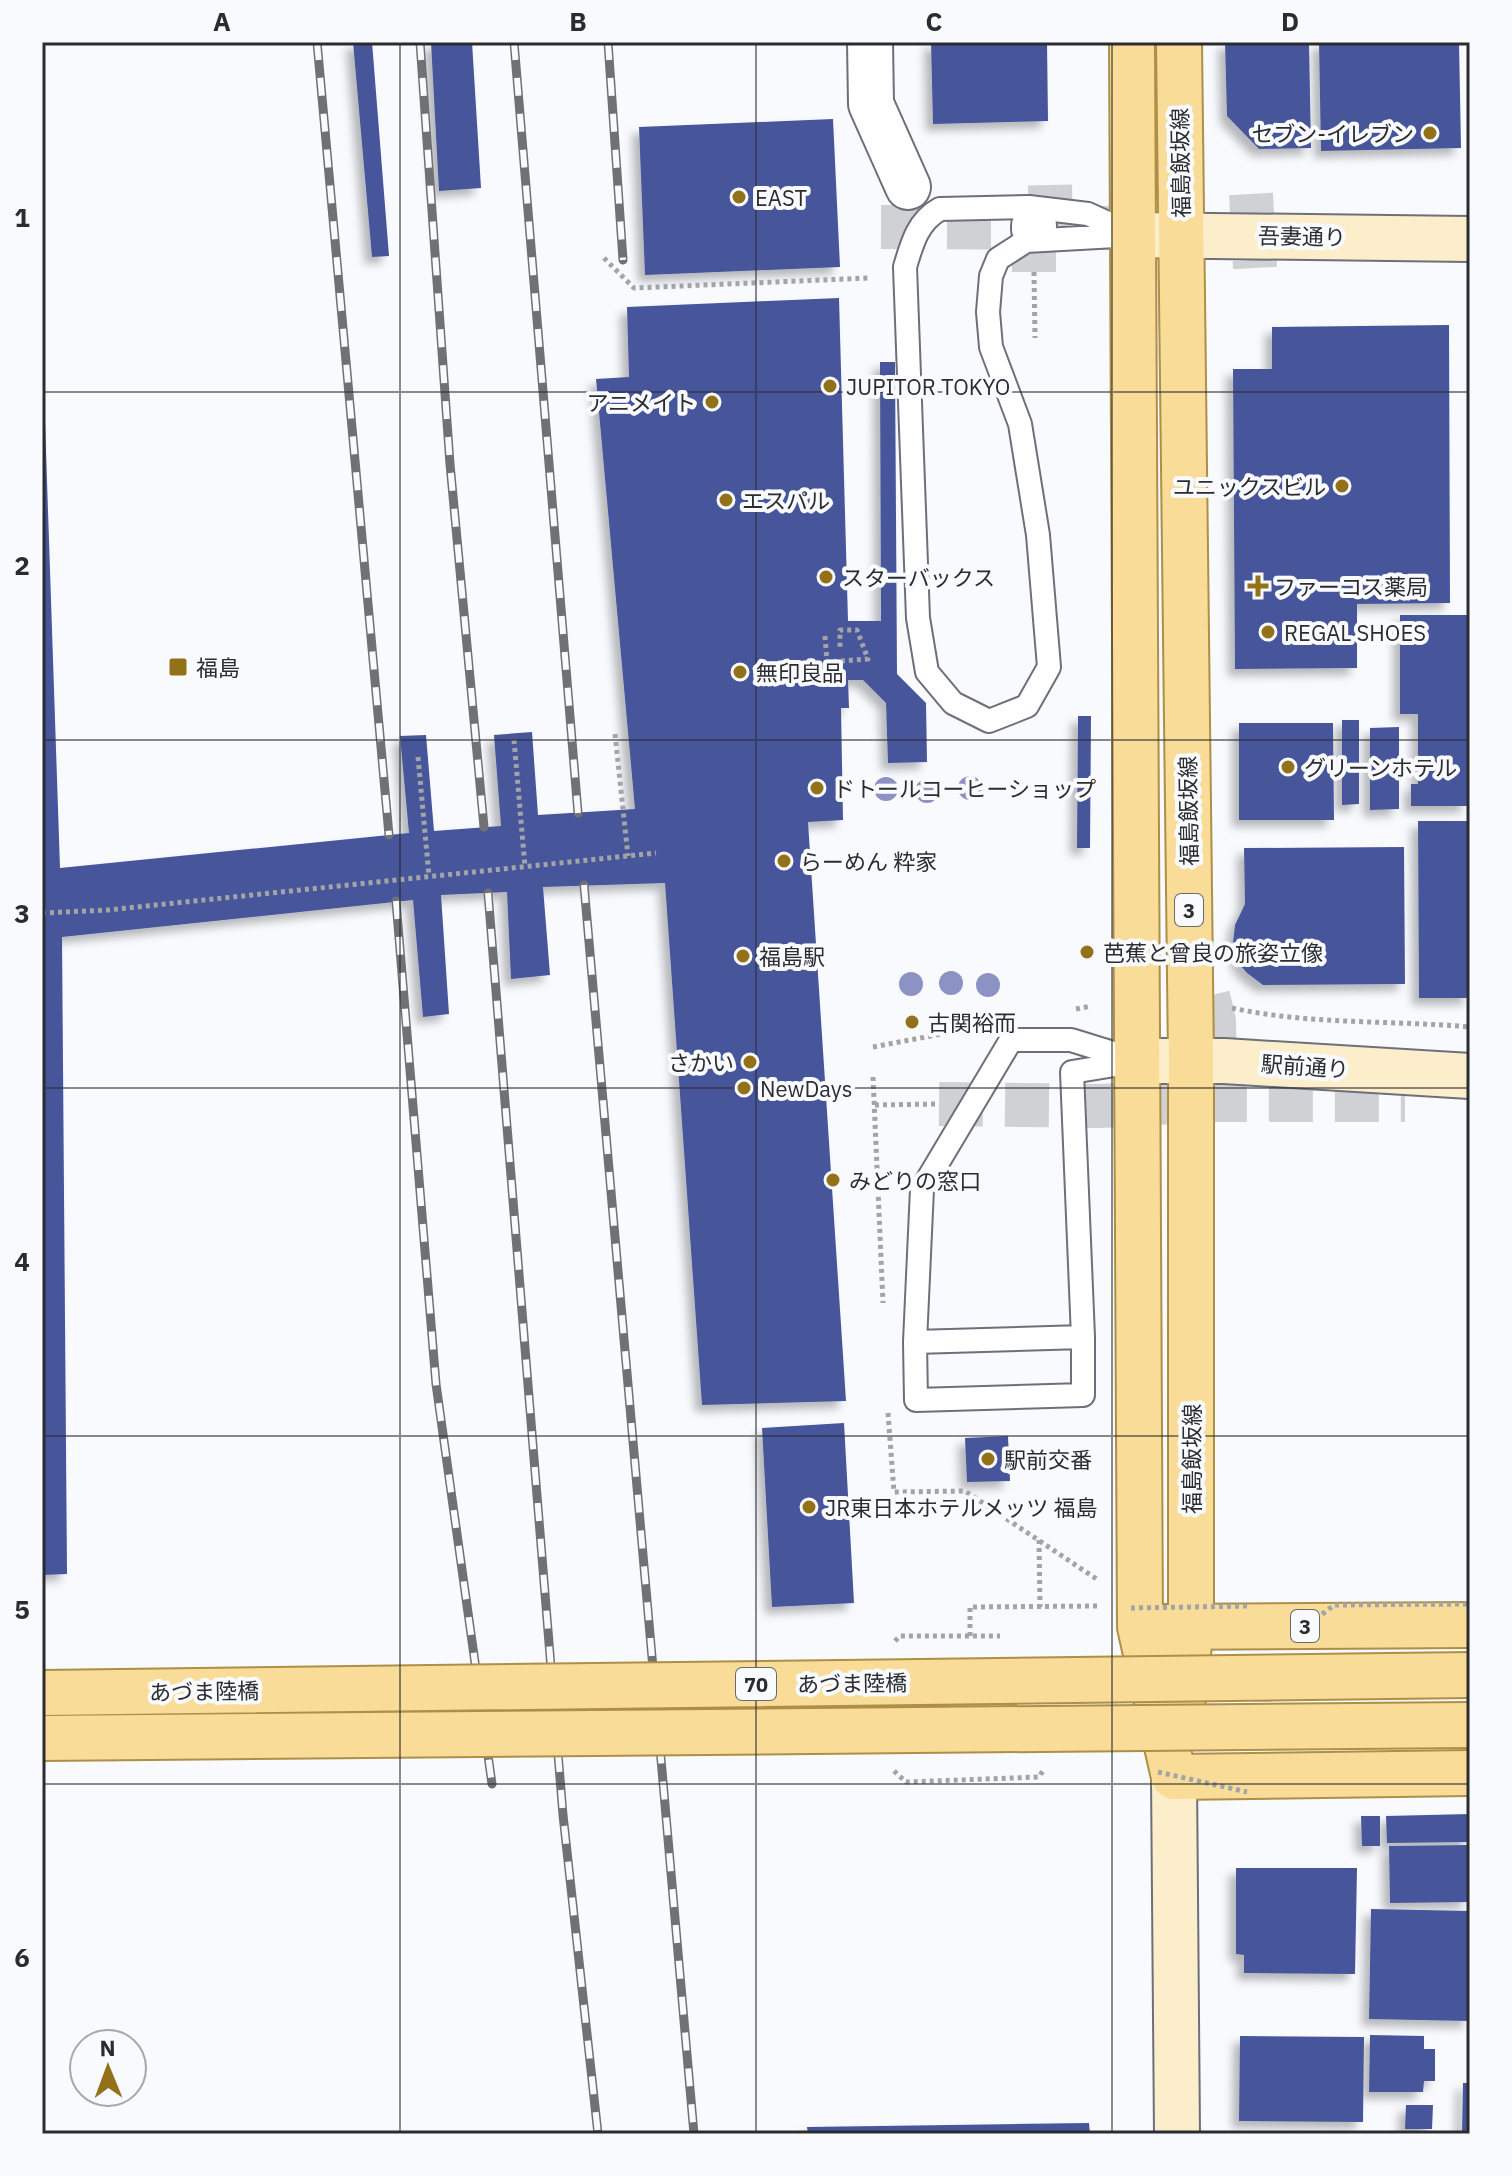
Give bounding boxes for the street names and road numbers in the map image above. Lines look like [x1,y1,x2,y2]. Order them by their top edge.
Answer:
street label: 福島飯坂線 [1165,108,1195,218]
street label: 吾妻通り [1258,221,1346,251]
street label: 福島飯坂線 [1173,756,1203,866]
road number: 3 [1175,894,1203,926]
street label: 駅前通り [1260,1048,1350,1084]
street label: 福島飯坂線 [1177,1404,1206,1514]
road number: 3 [1291,1610,1319,1642]
road number: 70 [736,1668,776,1700]
street label: あづま陸橋 [797,1668,907,1698]
street label: あづま陸橋 [149,1676,259,1706]

